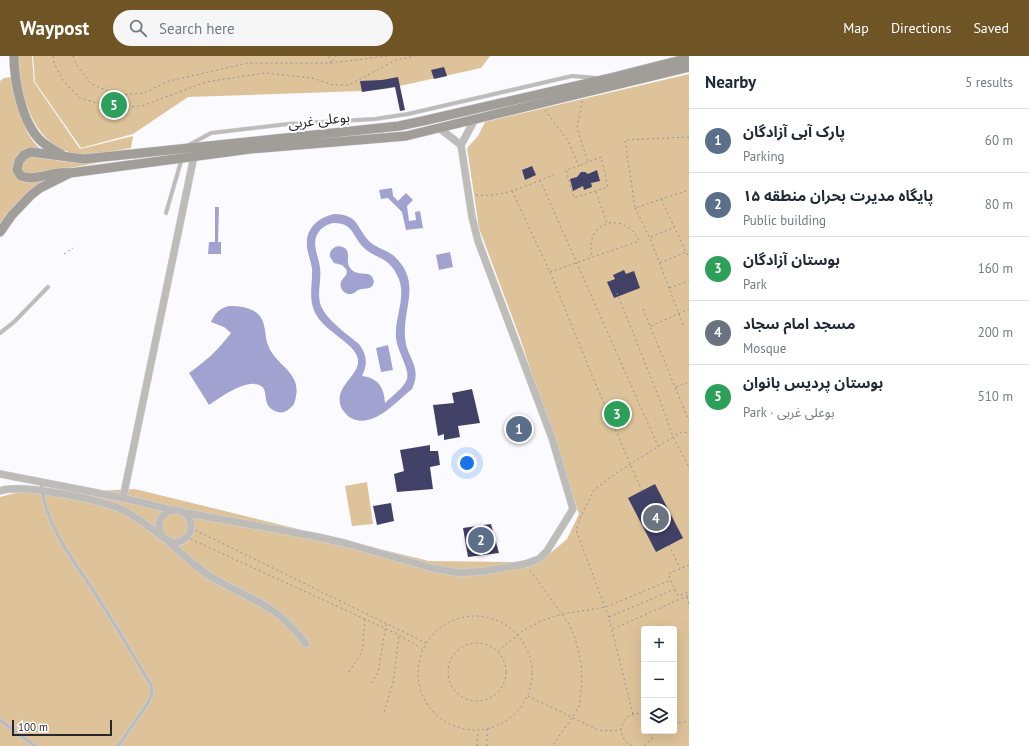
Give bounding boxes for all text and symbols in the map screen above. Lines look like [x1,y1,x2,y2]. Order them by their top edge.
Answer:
search box [113,10,393,46]
text: Waypost [20,16,89,40]
icon: search [127,17,149,39]
text: Search here [159,19,235,38]
text: Map [843,19,869,37]
text: Directions [891,19,951,37]
text: Saved [973,19,1009,37]
text: Nearby [705,71,756,93]
text: 5 results [965,74,1013,91]
pin: 5 [101,90,127,120]
street label: بوعلی غربی [287,108,351,132]
text: پارک آبی آزادگان [743,122,845,141]
text: 1 [714,132,722,149]
text: 60 m [985,132,1013,149]
text: Parking [743,148,784,165]
text: پایگاه مدیرت بحران منطقه ۱۵ [743,186,933,205]
text: 2 [714,196,722,213]
text: 80 m [985,196,1013,213]
text: Public building [743,212,826,229]
text: بوستان آزادگان [743,250,840,269]
text: 3 [714,260,722,277]
text: 160 m [978,260,1013,277]
text: Park [743,276,767,293]
text: مسجد امام سجاد [743,314,855,333]
text: 4 [714,324,722,341]
text: 200 m [978,324,1013,341]
text: Mosque [743,340,786,357]
text: بوستان پردیس بانوان [743,373,883,392]
text: 5 [714,388,722,405]
text: 510 m [978,388,1013,405]
pin: 3 [604,399,630,429]
text: Park · بوعلی غربی [743,404,834,421]
pin: 1 [506,414,532,444]
your location [457,453,477,473]
pin: 4 [643,503,669,533]
pin: 2 [468,525,494,555]
map controls [641,626,677,734]
button: + [641,626,677,662]
button: − [641,662,677,698]
button: layers [641,698,677,734]
scale bar [12,718,112,737]
text: 100 m [18,720,48,734]

